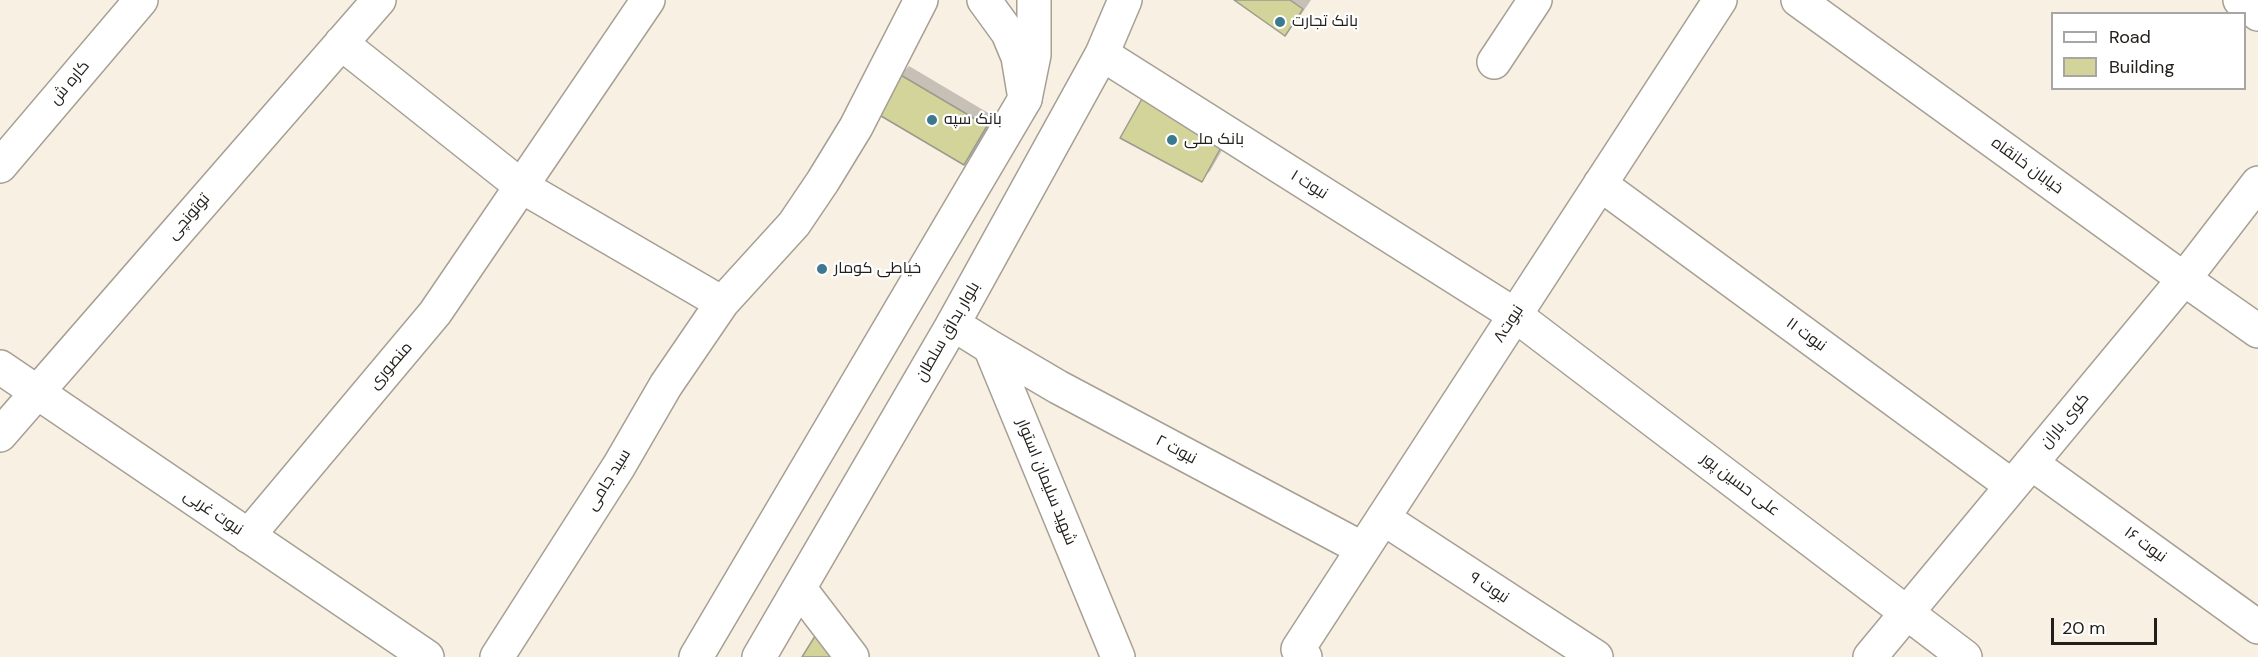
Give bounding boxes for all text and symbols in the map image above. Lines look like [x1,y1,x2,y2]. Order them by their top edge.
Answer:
place label: بانک تجارت [1292,12,1358,32]
legend [2051,12,2246,90]
marker: بانک تجارت [1273,15,1287,29]
text: Road [2109,25,2151,49]
text: Building [2109,55,2174,79]
street label: کاره ش [46,57,94,109]
place label: بانک سپه [944,110,1002,130]
marker: بانک سپه [925,113,939,127]
place label: بانک ملی [1184,130,1244,150]
marker: بانک ملی [1165,133,1179,147]
street label: خیابان خانقاه [1987,133,2067,199]
street label: نبوت ۱ [1287,166,1331,204]
street label: توتونچی [164,190,214,244]
place label: خیاطی کومار [834,259,921,279]
marker: خیاطی کومار [815,262,829,276]
street label: بلوار بداق سلطان [912,279,984,385]
street label: نبوت۸ [1490,302,1528,346]
street label: نبوت ۱۱ [1782,314,1830,356]
street label: منصوری [365,338,417,394]
street label: کوی باران [2036,390,2094,452]
street label: شهید سلیمان استوار [1012,416,1080,548]
street label: نبوت ۲ [1152,431,1200,469]
street label: سید جامی [583,446,635,514]
street label: علی حسین پور [1697,449,1783,521]
street label: نبوت غربی [180,486,246,540]
street label: نبوت ۱۶ [2120,523,2170,567]
street label: نبوت ۹ [1466,568,1512,608]
scale bar [2054,606,2160,644]
text: 20 m [2062,616,2105,640]

